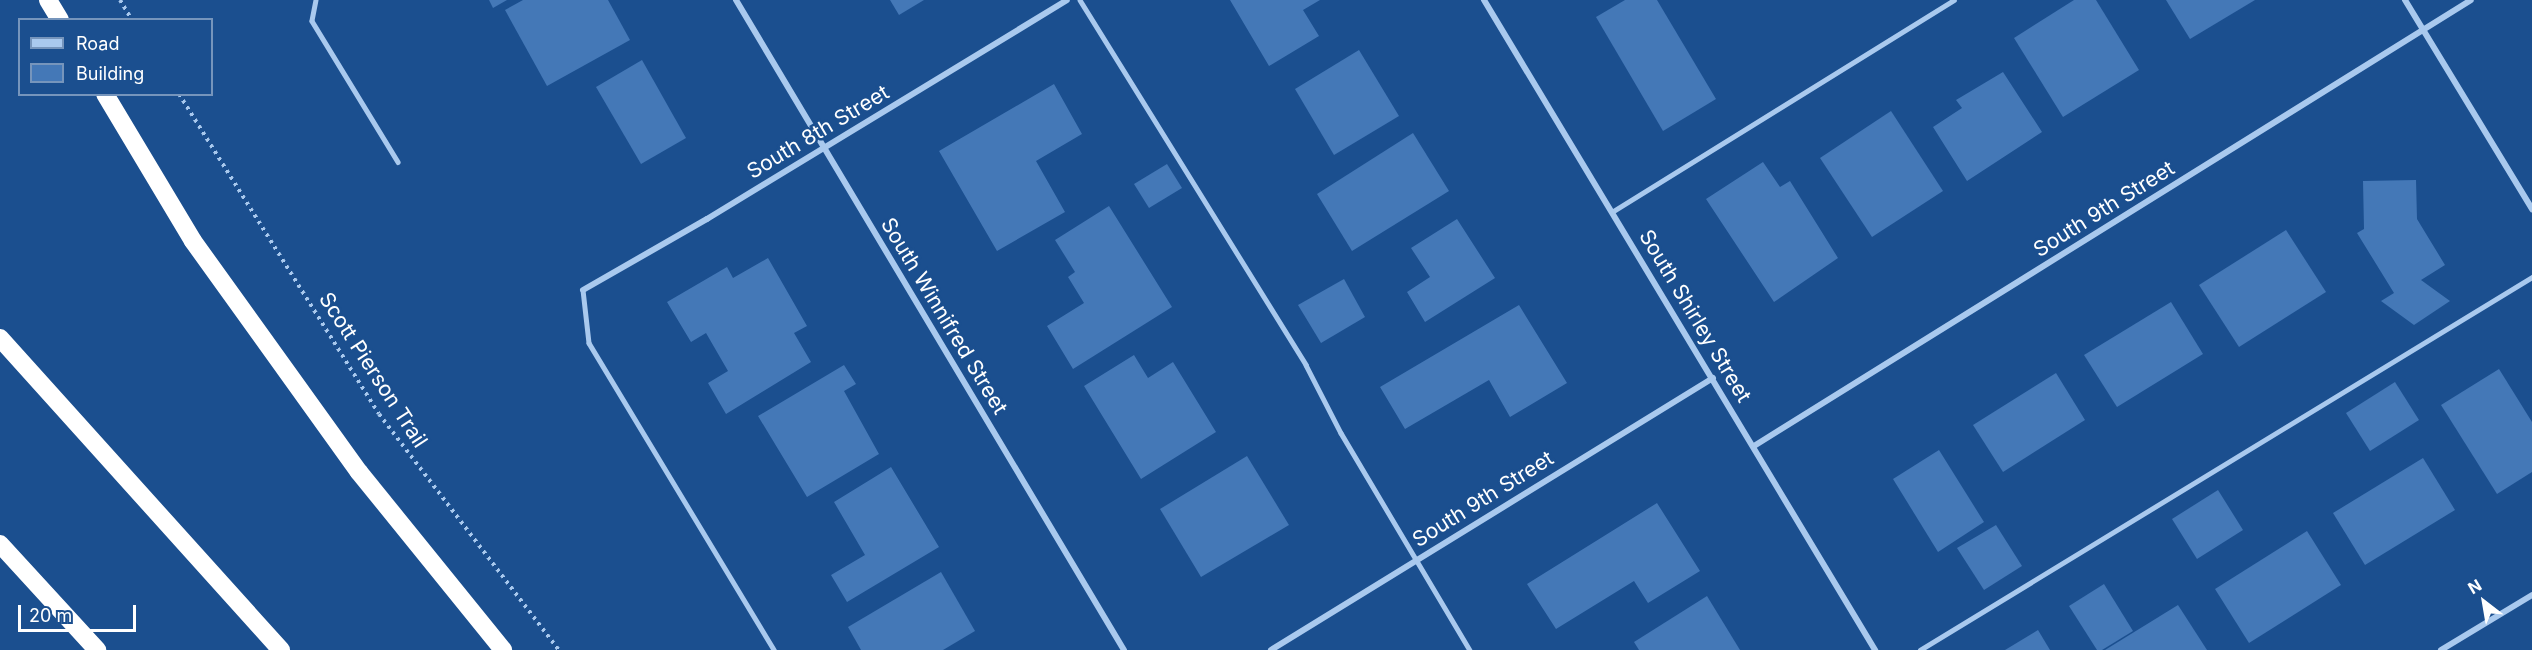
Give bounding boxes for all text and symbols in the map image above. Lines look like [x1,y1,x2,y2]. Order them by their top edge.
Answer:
legend [18,18,213,96]
text: Road [76,33,119,54]
text: Building [76,63,144,84]
street label: South 8th Street [742,80,894,184]
street label: South 9th Street [2029,156,2179,262]
street label: South Winnifred Street [875,213,1013,419]
street label: South Shirley Street [1634,225,1756,407]
street label: Scott Pierson Trail [313,288,433,452]
street label: South 9th Street [1408,446,1558,552]
north arrow [2454,572,2514,632]
text: N [2464,575,2485,598]
scale bar [21,593,140,631]
text: 20 m [29,605,72,626]

